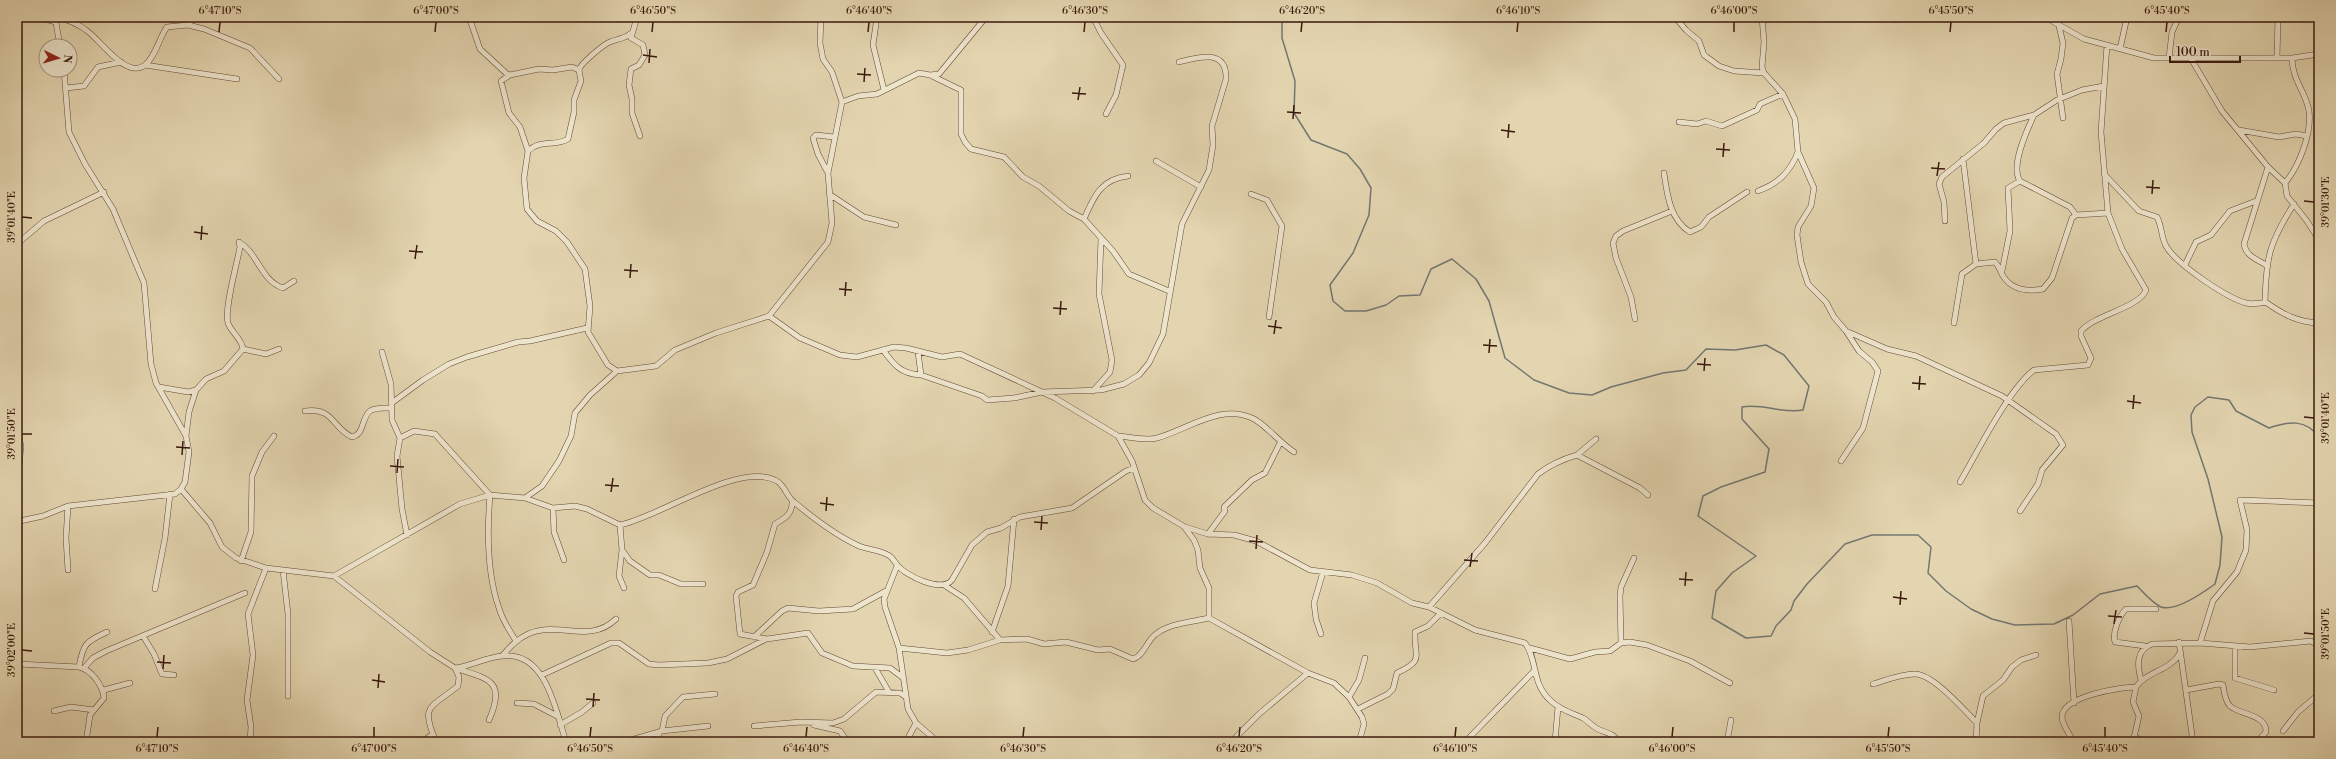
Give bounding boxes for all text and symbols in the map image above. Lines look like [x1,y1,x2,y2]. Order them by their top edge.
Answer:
text: 6°47'10"S [199,5,242,17]
text: 6°47'00"S [413,5,459,17]
text: 6°46'50"S [630,5,676,17]
text: 6°46'40"S [846,5,892,17]
text: 6°46'30"S [1062,5,1108,17]
text: 6°46'20"S [1279,5,1325,17]
text: 6°46'10"S [1496,5,1540,17]
text: 6°46'00"S [1711,5,1758,17]
text: 6°45'50"S [1928,5,1974,17]
text: 6°45'40"S [2144,5,2190,17]
north arrow [38,38,78,78]
scale bar [2170,38,2240,64]
text: 100 m [2176,45,2210,60]
text: N [60,54,74,64]
text: 39°01'30"E [2320,176,2332,228]
text: 39°01'40"E [6,191,18,243]
text: 39°01'40"E [2320,392,2332,444]
text: 39°01'50"E [6,408,18,460]
text: 39°01'50"E [2320,608,2332,660]
text: 39°02'00"E [6,623,18,677]
text: 6°47'10"S [136,743,179,755]
text: 6°47'00"S [351,743,397,755]
text: 6°46'50"S [567,743,613,755]
text: 6°46'40"S [783,743,829,755]
text: 6°46'30"S [1000,743,1046,755]
text: 6°46'20"S [1216,743,1262,755]
text: 6°46'10"S [1433,743,1477,755]
text: 6°46'00"S [1649,743,1696,755]
text: 6°45'50"S [1865,743,1911,755]
text: 6°45'40"S [2082,743,2128,755]

